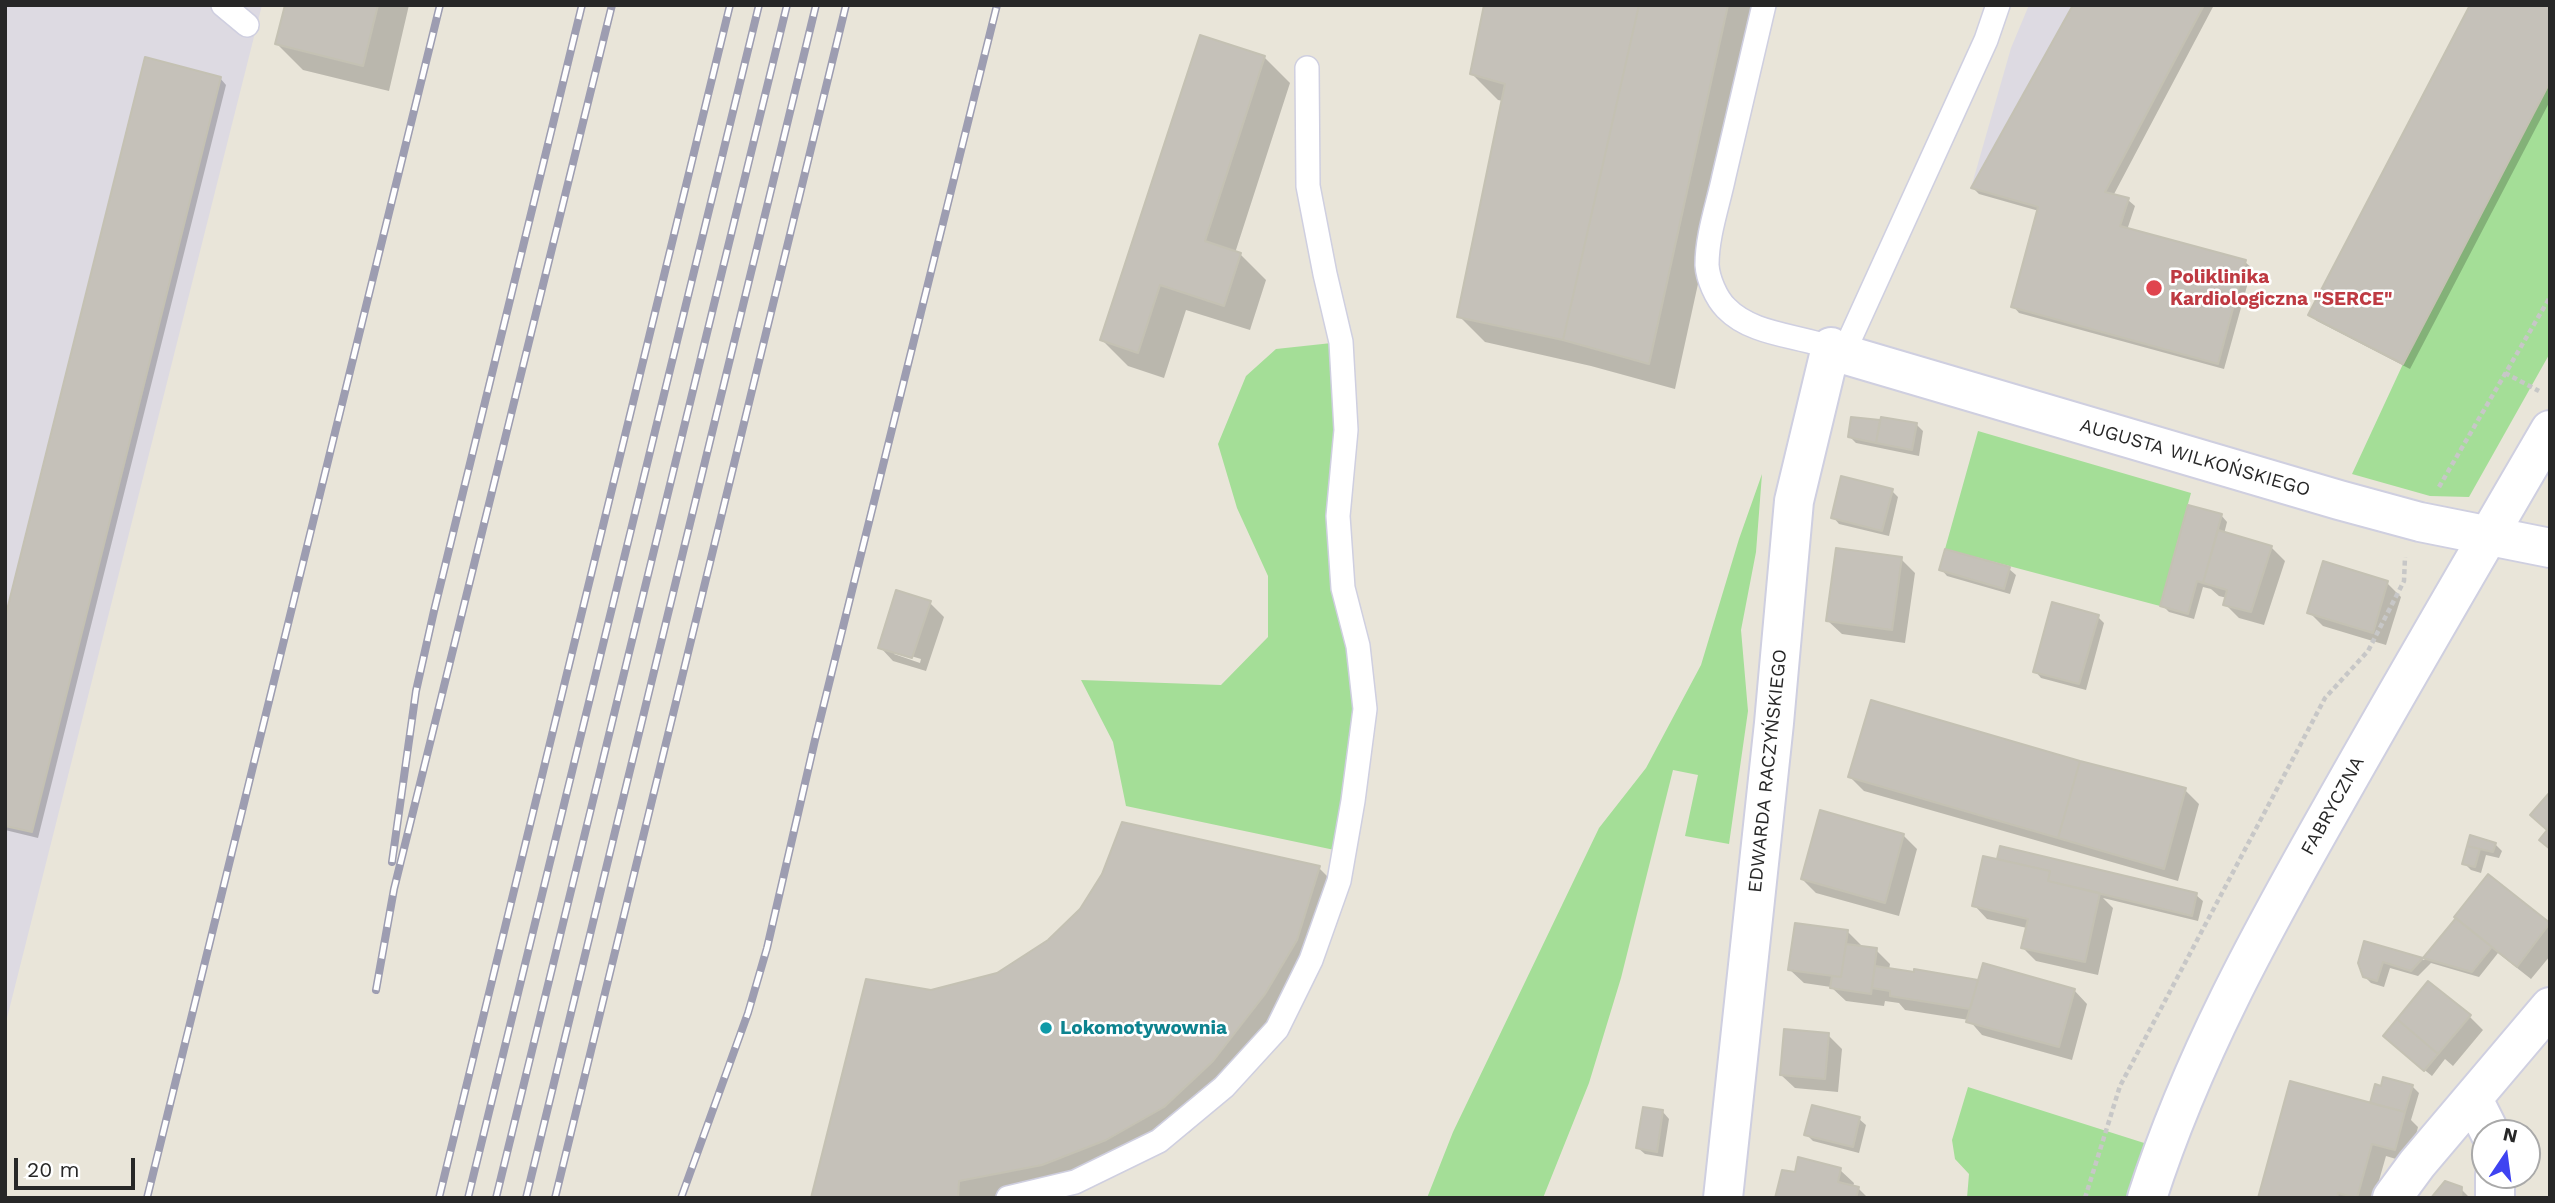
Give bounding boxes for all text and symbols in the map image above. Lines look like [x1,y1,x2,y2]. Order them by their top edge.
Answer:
place label: Poliklinika Kardiologiczna "SERCE" [2170,266,2392,310]
marker: Poliklinika Kardiologiczna "SERCE" [2144,278,2164,298]
street label: AUGUSTA WILKOŃSKIEGO [2077,414,2313,502]
street label: EDWARDA RACZYŃSKIEGO [1744,648,1792,894]
street label: FABRYCZNA [2297,753,2369,859]
place label: Lokomotywownia [1060,1017,1227,1039]
marker: Lokomotywownia [1038,1020,1054,1036]
north arrow [2471,1119,2541,1189]
text: N [2501,1122,2520,1148]
scale bar [18,1144,138,1188]
text: 20 m [27,1157,79,1182]

